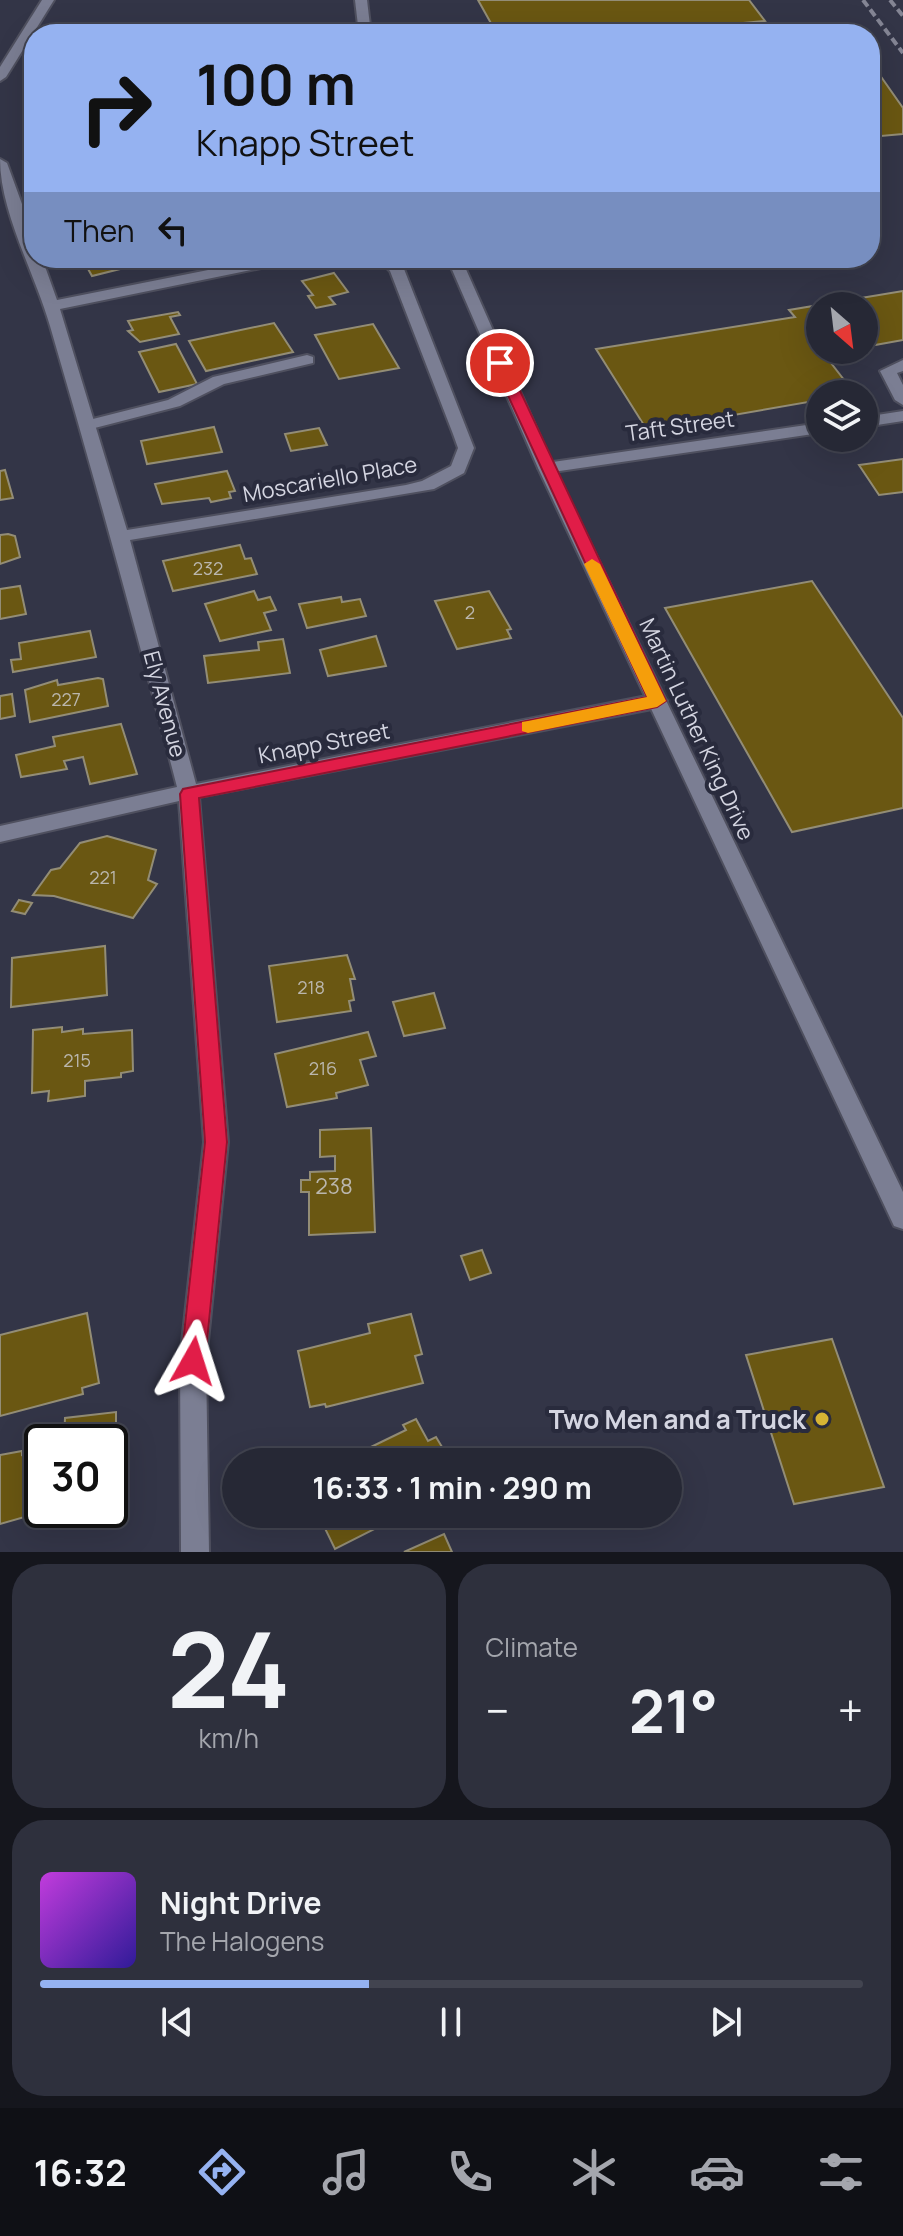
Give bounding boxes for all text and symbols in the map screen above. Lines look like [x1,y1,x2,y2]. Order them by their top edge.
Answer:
text: 100 m [196,45,356,122]
icon: right [64,56,168,160]
text: Knapp Street [196,118,414,167]
icon: left [151,208,195,252]
text: Then [64,210,135,251]
north arrow [806,292,878,364]
map controls [806,292,878,452]
pin [466,329,534,397]
icon: arrive [478,341,522,385]
button: layers [806,380,878,452]
street label: Taft Street [624,404,736,448]
street label: Moscariello Place [241,449,420,509]
house number: 232 [193,556,223,580]
house number: 2 [465,600,475,624]
street label: Martin Luther King Drive [632,613,762,845]
street label: Ely Avenue [136,647,194,761]
house number: 227 [51,687,81,711]
street label: Knapp Street [256,716,393,770]
house number: 221 [89,865,117,889]
house number: 218 [297,975,325,999]
house number: 215 [63,1048,91,1072]
house number: 216 [309,1056,337,1080]
house number: 238 [315,1171,353,1201]
position arrow [151,1319,235,1403]
place label: Two Men and a Truck [549,1401,807,1437]
marker: Two Men and a Truck [813,1410,831,1428]
speed limit sign: 30 [24,1424,128,1528]
text: 16:33 · 1 min · 290 m [312,1467,592,1508]
text: 24 [167,1597,290,1739]
text: Climate [486,1629,578,1665]
text: 21° [629,1669,718,1751]
text: − [486,1680,509,1740]
text: + [838,1680,863,1740]
text: km/h [199,1720,259,1756]
text: Night Drive [160,1882,322,1923]
text: The Halogens [160,1923,324,1959]
icon: previous [155,2000,199,2044]
icon: pause [429,2000,473,2044]
icon: next [704,2000,748,2044]
icon: directions [194,2144,250,2200]
icon: music [318,2144,374,2200]
icon: phone [442,2144,498,2200]
icon: climate [566,2144,622,2200]
icon: car [689,2144,745,2200]
icon: filters [813,2144,869,2200]
text: 16:32 [34,2148,127,2197]

